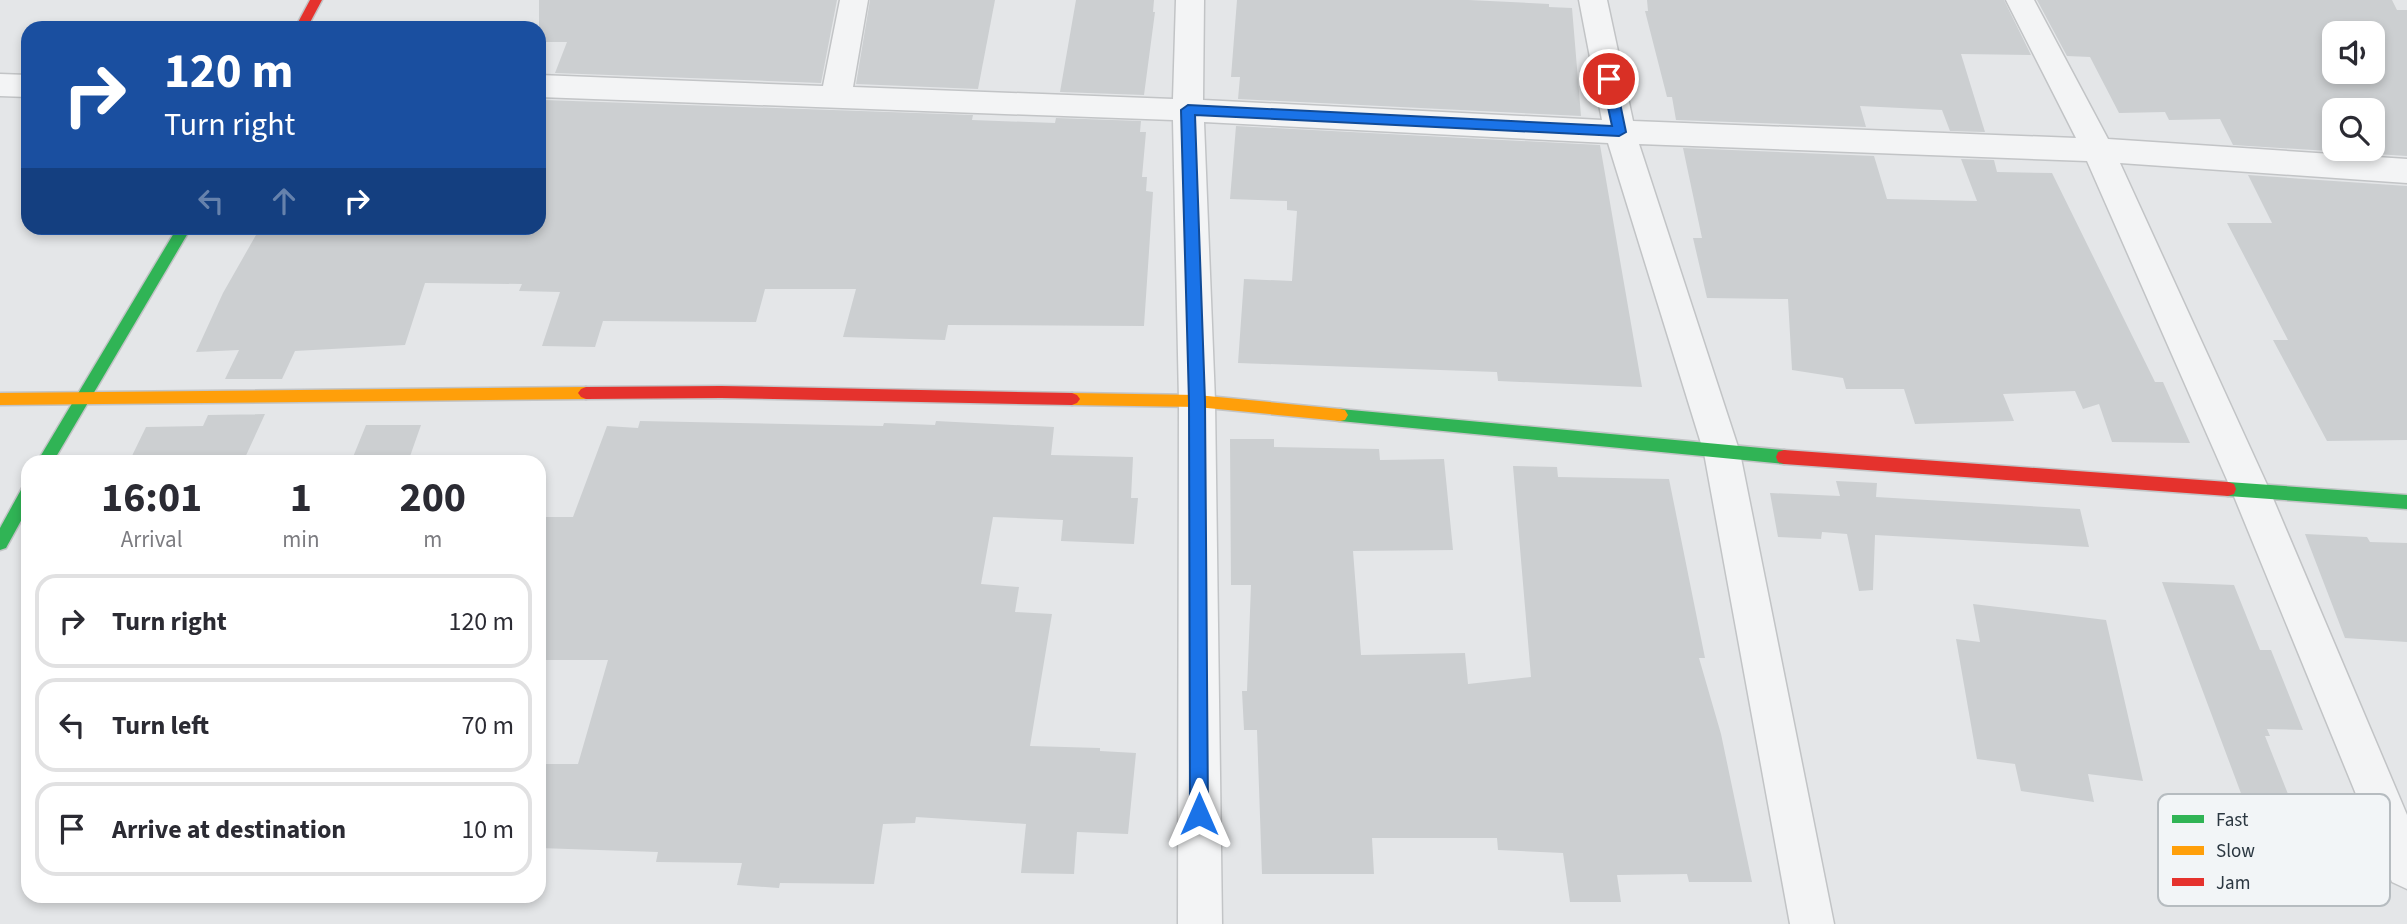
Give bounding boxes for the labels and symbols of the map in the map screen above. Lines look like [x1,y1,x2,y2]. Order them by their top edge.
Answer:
pin [1579,49,1639,109]
position arrow [1162,777,1236,851]
legend [2158,794,2390,906]
text: Fast [2216,807,2249,834]
text: Slow [2216,838,2255,865]
text: Jam [2216,870,2250,897]

